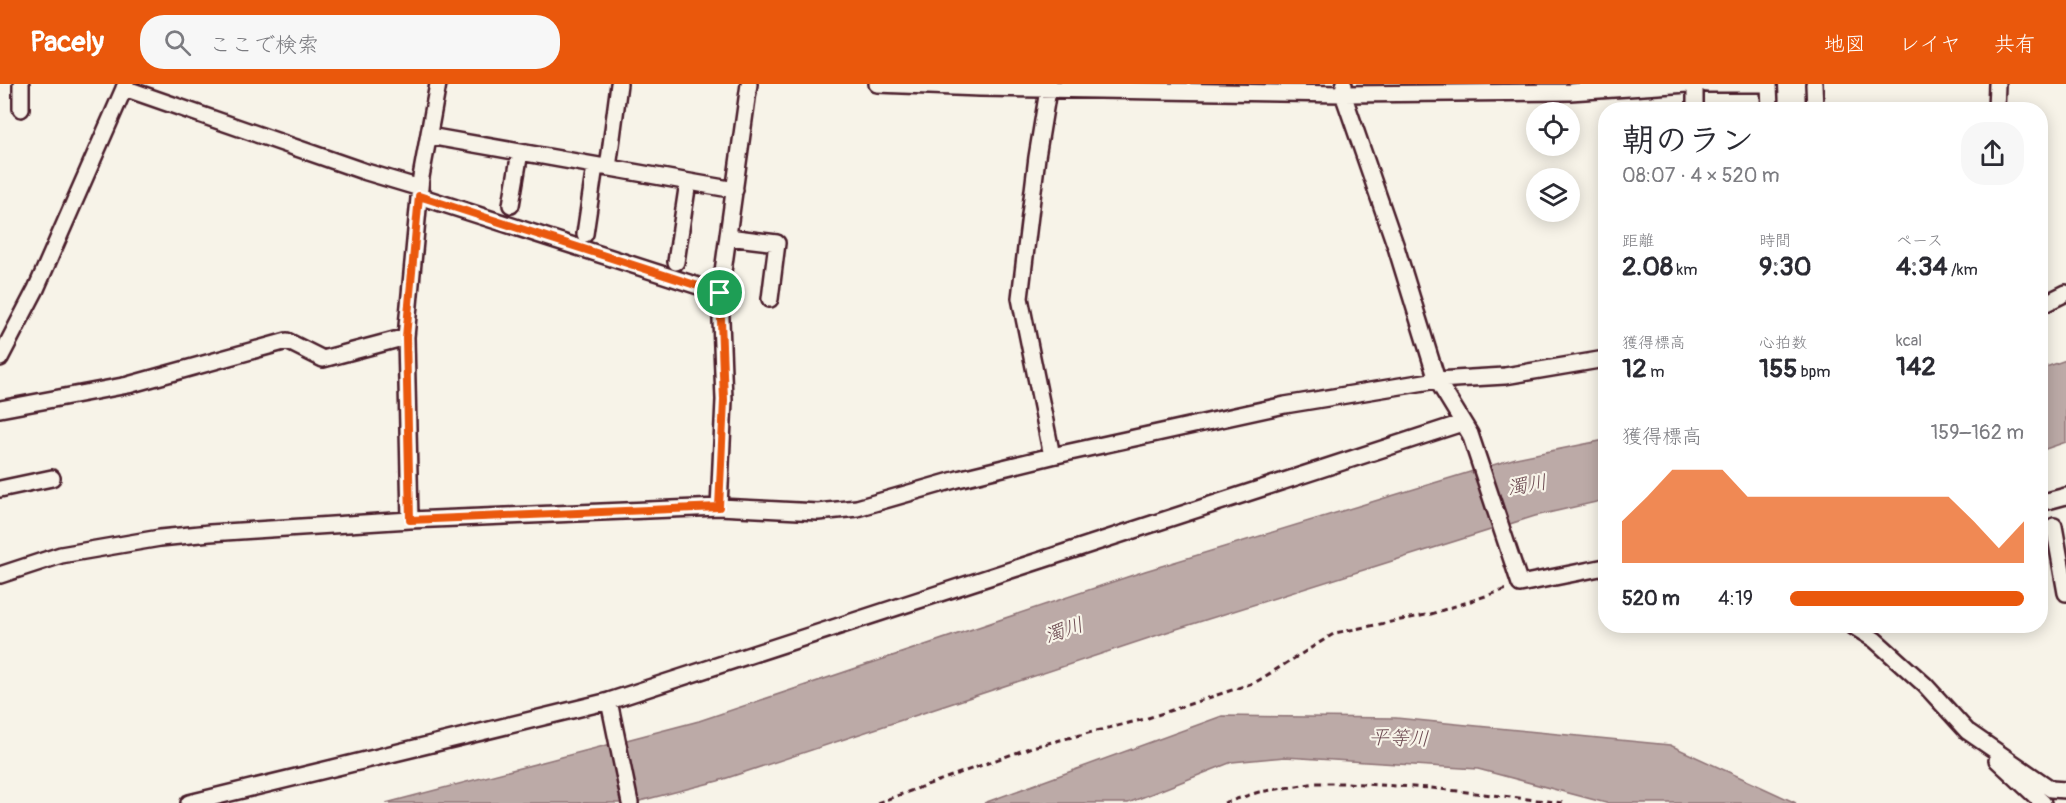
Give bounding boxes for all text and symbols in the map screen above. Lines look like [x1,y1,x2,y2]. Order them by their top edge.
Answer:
search box [140,15,560,69]
text: Pacely [30,25,104,60]
icon: search [161,26,194,59]
text: ここで検索 [209,31,319,59]
text: 地図 [1824,31,1866,58]
text: レイヤ [1899,31,1961,58]
text: 共有 [1994,31,2036,58]
map controls [1526,102,1580,222]
button: locate [1526,102,1580,156]
text: 朝のラン [1622,120,1754,161]
button: share [1961,122,2024,185]
text: 08:07 · 4 × 520 m [1622,163,1780,188]
button: layers [1526,168,1580,222]
text: 距離 [1622,231,1654,251]
text: 時間 [1759,231,1791,251]
text: ペース [1896,231,1943,251]
text: 2.08 [1622,251,1673,283]
text: 9:30 [1759,251,1812,283]
text: 4:34 [1896,251,1948,283]
text: km [1673,260,1697,280]
text: /km [1948,260,1978,280]
pin [694,267,745,318]
icon: arrive [703,276,736,309]
text: kcal [1896,331,1922,351]
text: 獲得標高 [1622,333,1686,353]
text: 心拍数 [1759,333,1807,353]
text: 142 [1896,351,1936,383]
text: 12 [1622,353,1647,385]
text: 155 [1759,353,1797,385]
text: m [1647,362,1664,382]
text: bpm [1797,362,1830,382]
text: 159–162 m [1931,420,2024,445]
text: 獲得標高 [1622,424,1702,449]
water label: 濁川 [1505,469,1549,501]
text: 520 m [1622,586,1680,611]
text: 4:19 [1718,586,1753,611]
water label: 濁川 [1041,612,1087,648]
water label: 平等川 [1369,724,1429,752]

